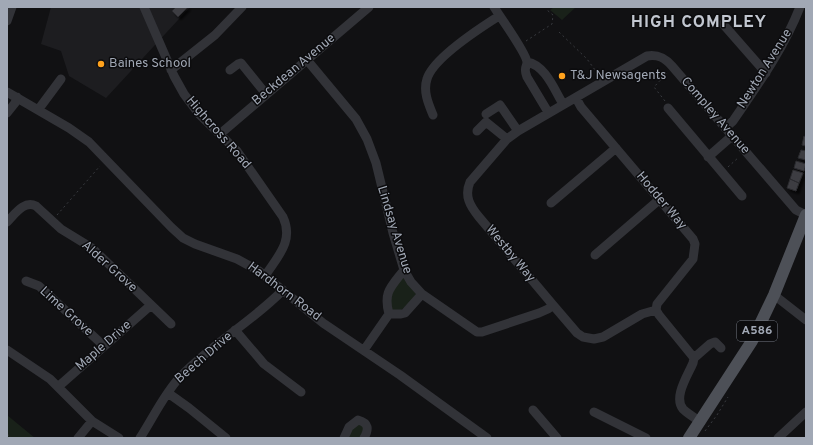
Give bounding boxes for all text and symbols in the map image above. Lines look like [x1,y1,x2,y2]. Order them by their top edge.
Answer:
district label: HIGH COMPLEY [631,12,767,34]
street label: Newton Avenue [734,26,796,112]
street label: Beckdean Avenue [249,31,339,109]
place label: Baines School [109,56,191,72]
marker: Baines School [96,59,106,69]
place label: T&J Newsagents [570,68,666,84]
marker: T&J Newsagents [557,71,567,81]
street label: Compley Avenue [677,74,753,158]
street label: Highcross Road [182,93,254,173]
street label: Hodder Way [632,169,690,233]
street label: Lindsay Avenue [373,184,415,276]
street label: Westby Way [482,222,538,286]
street label: Alder Grove [78,238,140,296]
street label: Hardhorn Road [244,259,324,325]
street label: Lime Grove [36,284,96,340]
street label: Maple Drive [73,317,135,375]
road number: A586 [737,321,777,341]
street label: Beech Drive [172,329,236,387]

